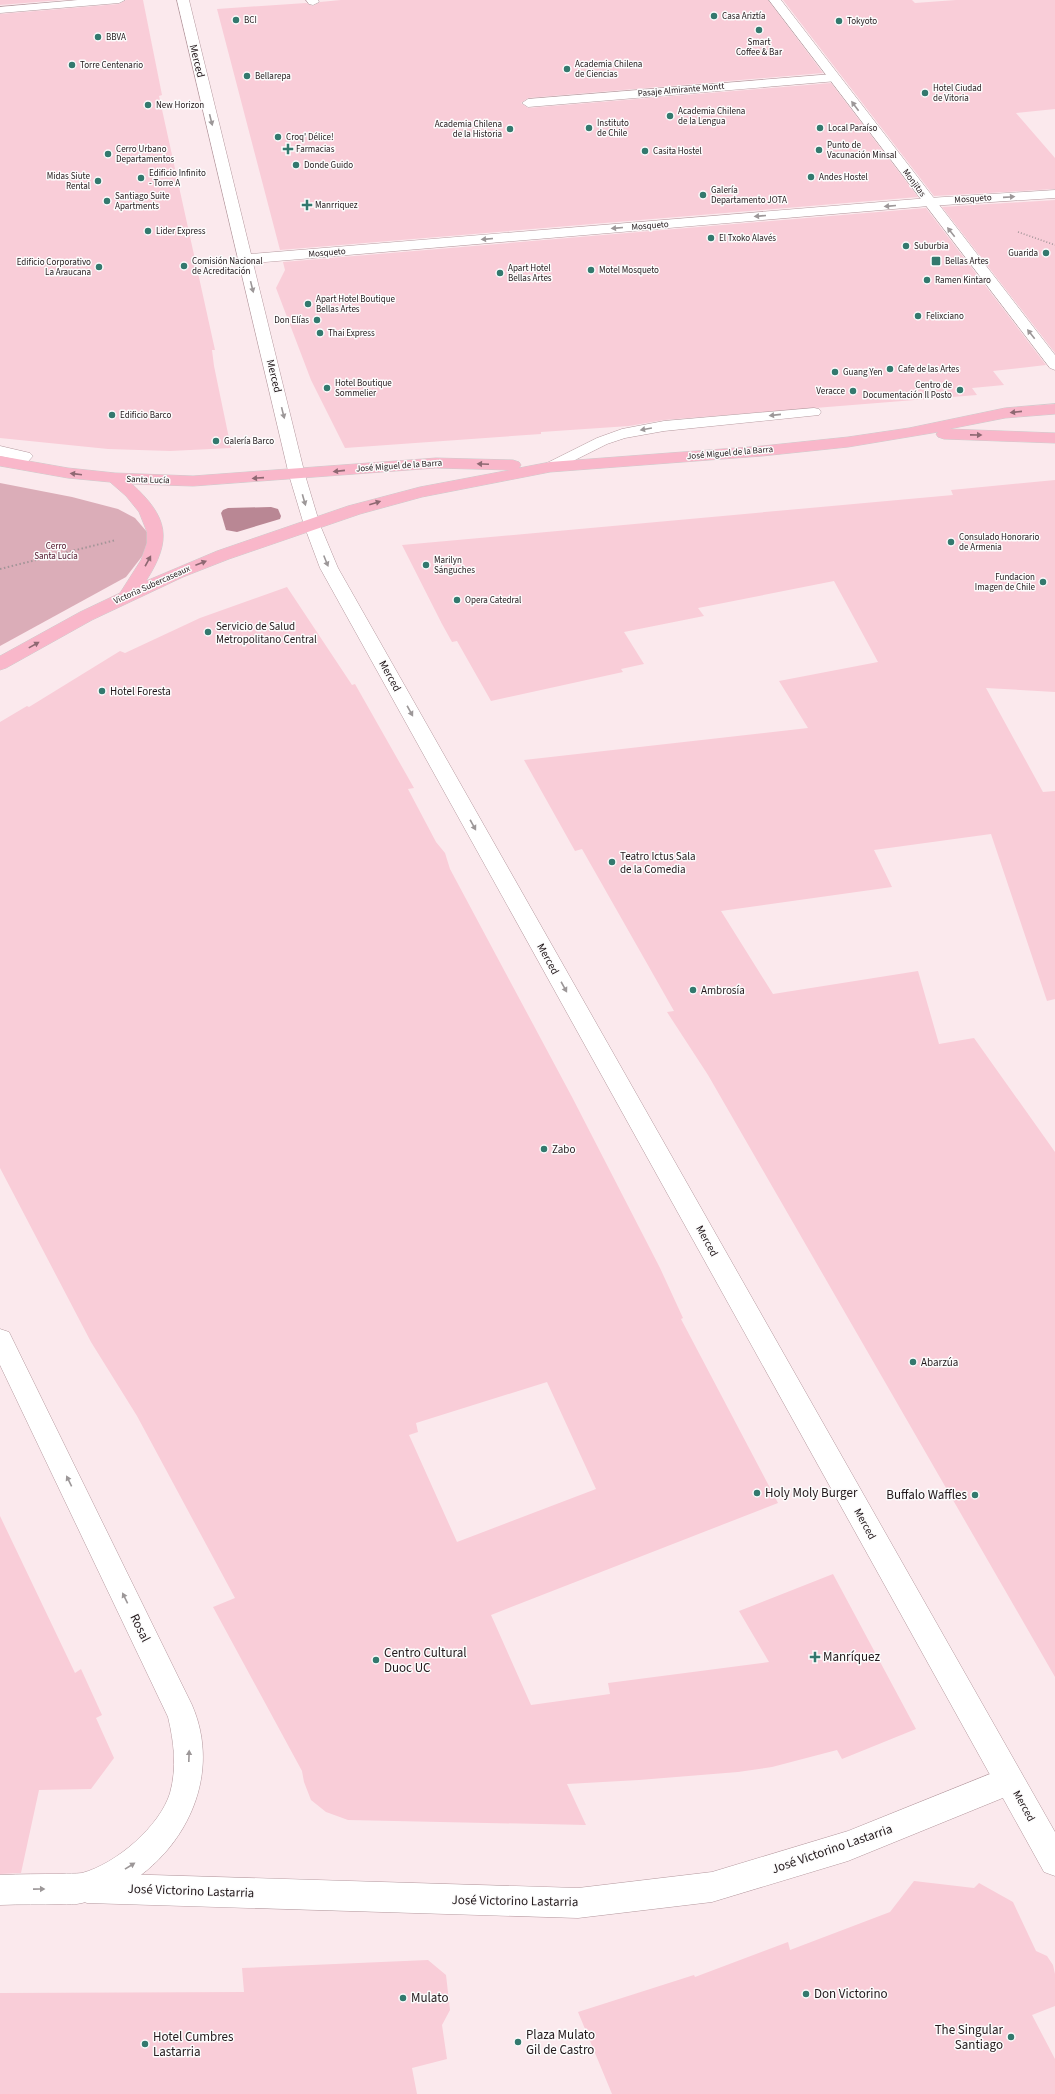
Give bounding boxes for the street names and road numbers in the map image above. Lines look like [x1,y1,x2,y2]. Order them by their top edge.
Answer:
street label: Merced [186,43,208,79]
street label: Pasaje Almirante Montt [637,80,725,100]
street label: Monjitas [899,166,929,200]
street label: Mosqueto [954,191,992,207]
street label: Mosqueto [631,218,669,234]
street label: Mosqueto [308,245,346,261]
street label: Merced [263,358,285,394]
street label: José Miguel de la Barra [686,443,774,463]
street label: José Miguel de la Barra [356,457,442,475]
street label: Santa Lucía [126,473,170,487]
street label: Victoria Subercaseaux [112,562,192,608]
street label: Merced [375,658,405,694]
street label: Merced [533,941,563,977]
street label: Merced [692,1223,722,1259]
street label: Merced [850,1506,880,1542]
street label: Rosal [125,1611,155,1645]
street label: Merced [1009,1788,1039,1824]
street label: José Victorino Lastarria [769,1820,895,1878]
street label: José Victorino Lastarria [127,1880,255,1902]
street label: José Victorino Lastarria [452,1891,578,1911]

